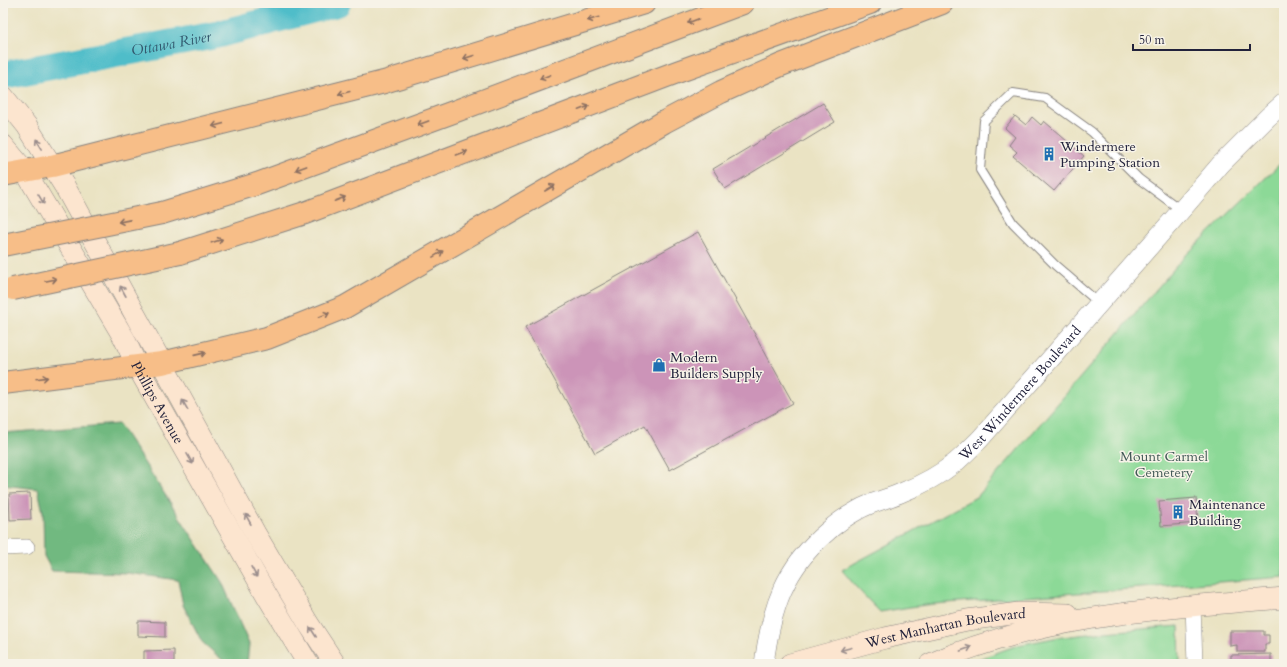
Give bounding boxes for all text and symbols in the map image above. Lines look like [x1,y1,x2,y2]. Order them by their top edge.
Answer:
one-way arrow [587,16,600,23]
one-way arrow [687,17,699,25]
water label: Ottawa River [129,26,214,61]
scale bar [1133,26,1250,52]
text: 50 m [1139,32,1166,48]
one-way arrow [463,54,476,61]
one-way arrow [539,73,551,81]
one-way arrow [338,89,351,97]
one-way arrow [577,103,589,111]
one-way arrow [418,120,430,128]
one-way arrow [212,121,225,129]
place label: Windermere Pumping Station [1059,137,1160,172]
one-way arrow [34,139,43,150]
building icon: Windermere Pumping Station [1041,146,1057,162]
one-way arrow [456,149,468,157]
one-way arrow [295,165,308,172]
one-way arrow [544,183,556,191]
one-way arrow [38,193,46,205]
one-way arrow [334,195,346,203]
one-way arrow [118,217,131,225]
one-way arrow [211,237,224,244]
one-way arrow [432,249,444,257]
one-way arrow [44,276,57,284]
one-way arrow [118,286,126,298]
one-way arrow [317,311,329,319]
street label: West Windermere Boulevard [954,321,1085,465]
place label: Modern Builders Supply [670,348,763,383]
one-way arrow [193,349,206,357]
shop icon: Modern Builders Supply [651,357,667,373]
street label: Phillips Avenue [127,358,189,447]
one-way arrow [35,374,48,382]
one-way arrow [181,400,189,412]
park label: Mount Carmel Cemetery [1120,447,1209,482]
one-way arrow [186,452,194,464]
place label: Maintenance Building [1189,495,1266,530]
building icon: Maintenance Building [1170,504,1186,520]
one-way arrow [243,514,251,526]
one-way arrow [250,566,258,578]
street label: West Manhattan Boulevard [862,603,1026,653]
one-way arrow [309,626,318,637]
one-way arrow [959,645,972,652]
one-way arrow [839,646,852,653]

